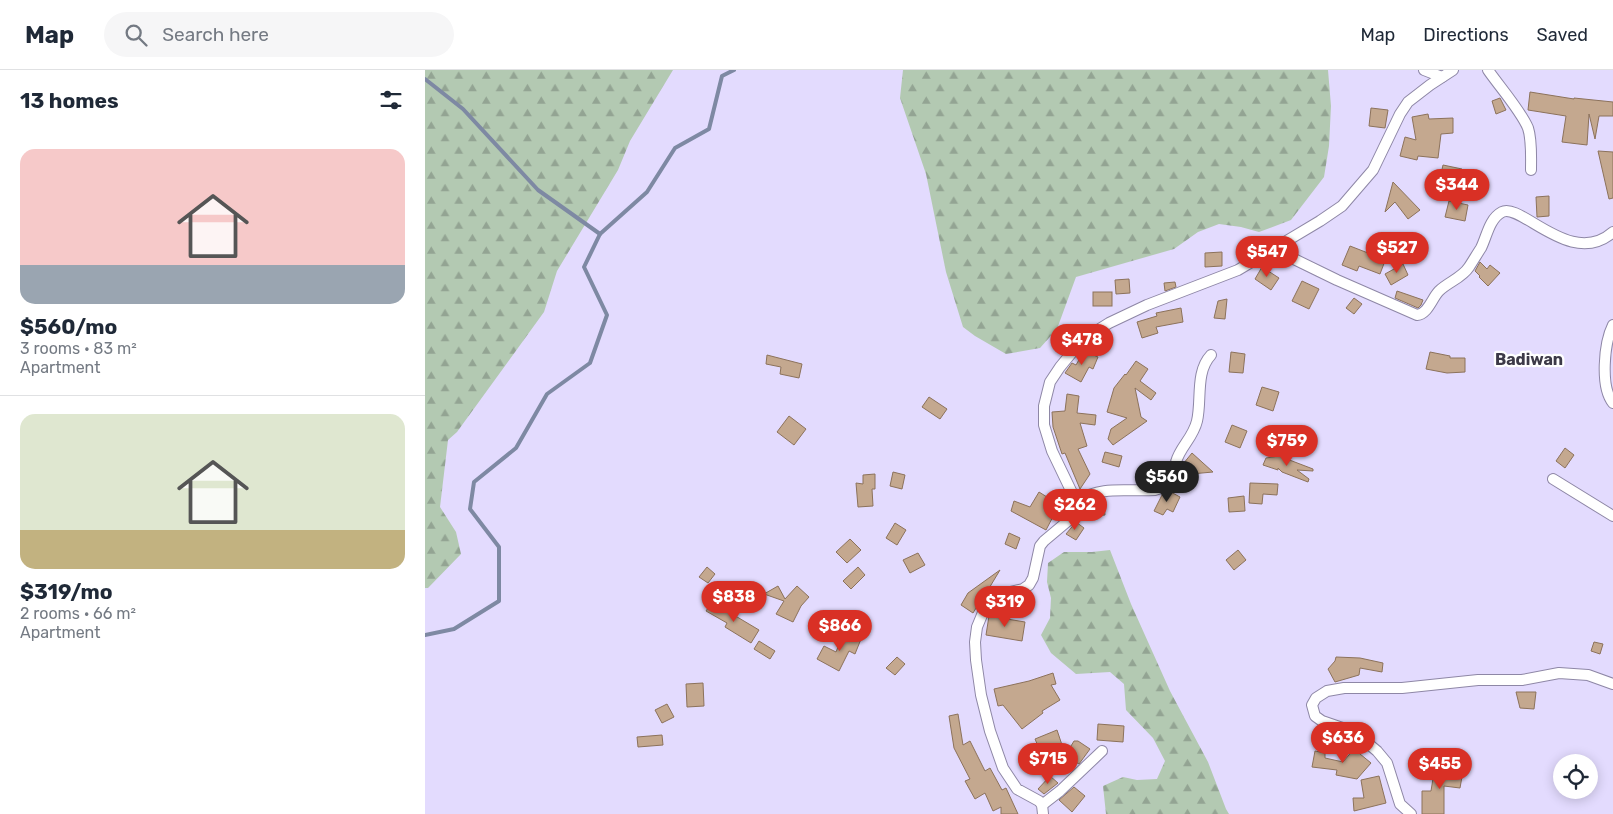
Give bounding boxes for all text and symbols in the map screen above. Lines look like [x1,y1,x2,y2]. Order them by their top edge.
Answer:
search box [104,12,454,57]
text: Map [25,21,74,49]
icon: search [122,21,150,49]
text: Search here [162,23,269,46]
text: Map [1360,24,1395,46]
text: Directions [1423,24,1509,46]
text: Saved [1537,24,1588,46]
icon: filters [377,86,405,114]
text: 13 homes [20,88,119,113]
pin: $344 [1427,168,1487,211]
text: $344 [1435,175,1479,194]
icon: home [168,181,258,271]
pin: $527 [1367,232,1427,274]
pin: $547 [1237,236,1297,278]
text: $527 [1377,238,1417,257]
text: $547 [1247,242,1287,261]
text: $560/mo [20,314,117,339]
pin: $478 [1052,324,1112,366]
text: $478 [1061,330,1103,349]
text: 3 rooms · 83 m² [20,339,137,358]
district label: Badiwan [1495,350,1563,369]
text: Apartment [20,358,100,377]
pin: $759 [1257,424,1317,467]
text: $759 [1267,431,1307,450]
icon: home [168,447,258,537]
pin: $560 [1137,460,1197,503]
text: $560 [1146,467,1188,486]
pin: $262 [1045,488,1105,531]
text: $262 [1054,495,1096,514]
text: $319/mo [20,579,113,604]
pin: $838 [704,580,764,623]
pin: $319 [975,586,1035,628]
text: $838 [713,587,755,606]
text: $319 [985,592,1025,611]
text: 2 rooms · 66 m² [20,604,136,623]
pin: $866 [810,610,870,652]
text: $866 [819,616,861,635]
text: Apartment [20,623,100,642]
pin: $636 [1313,722,1373,764]
text: $636 [1322,728,1364,747]
pin: $715 [1018,742,1078,785]
pin: $455 [1410,748,1470,790]
text: $715 [1029,749,1067,768]
text: $455 [1419,754,1461,773]
map controls [1553,754,1598,799]
button: locate [1553,754,1598,799]

